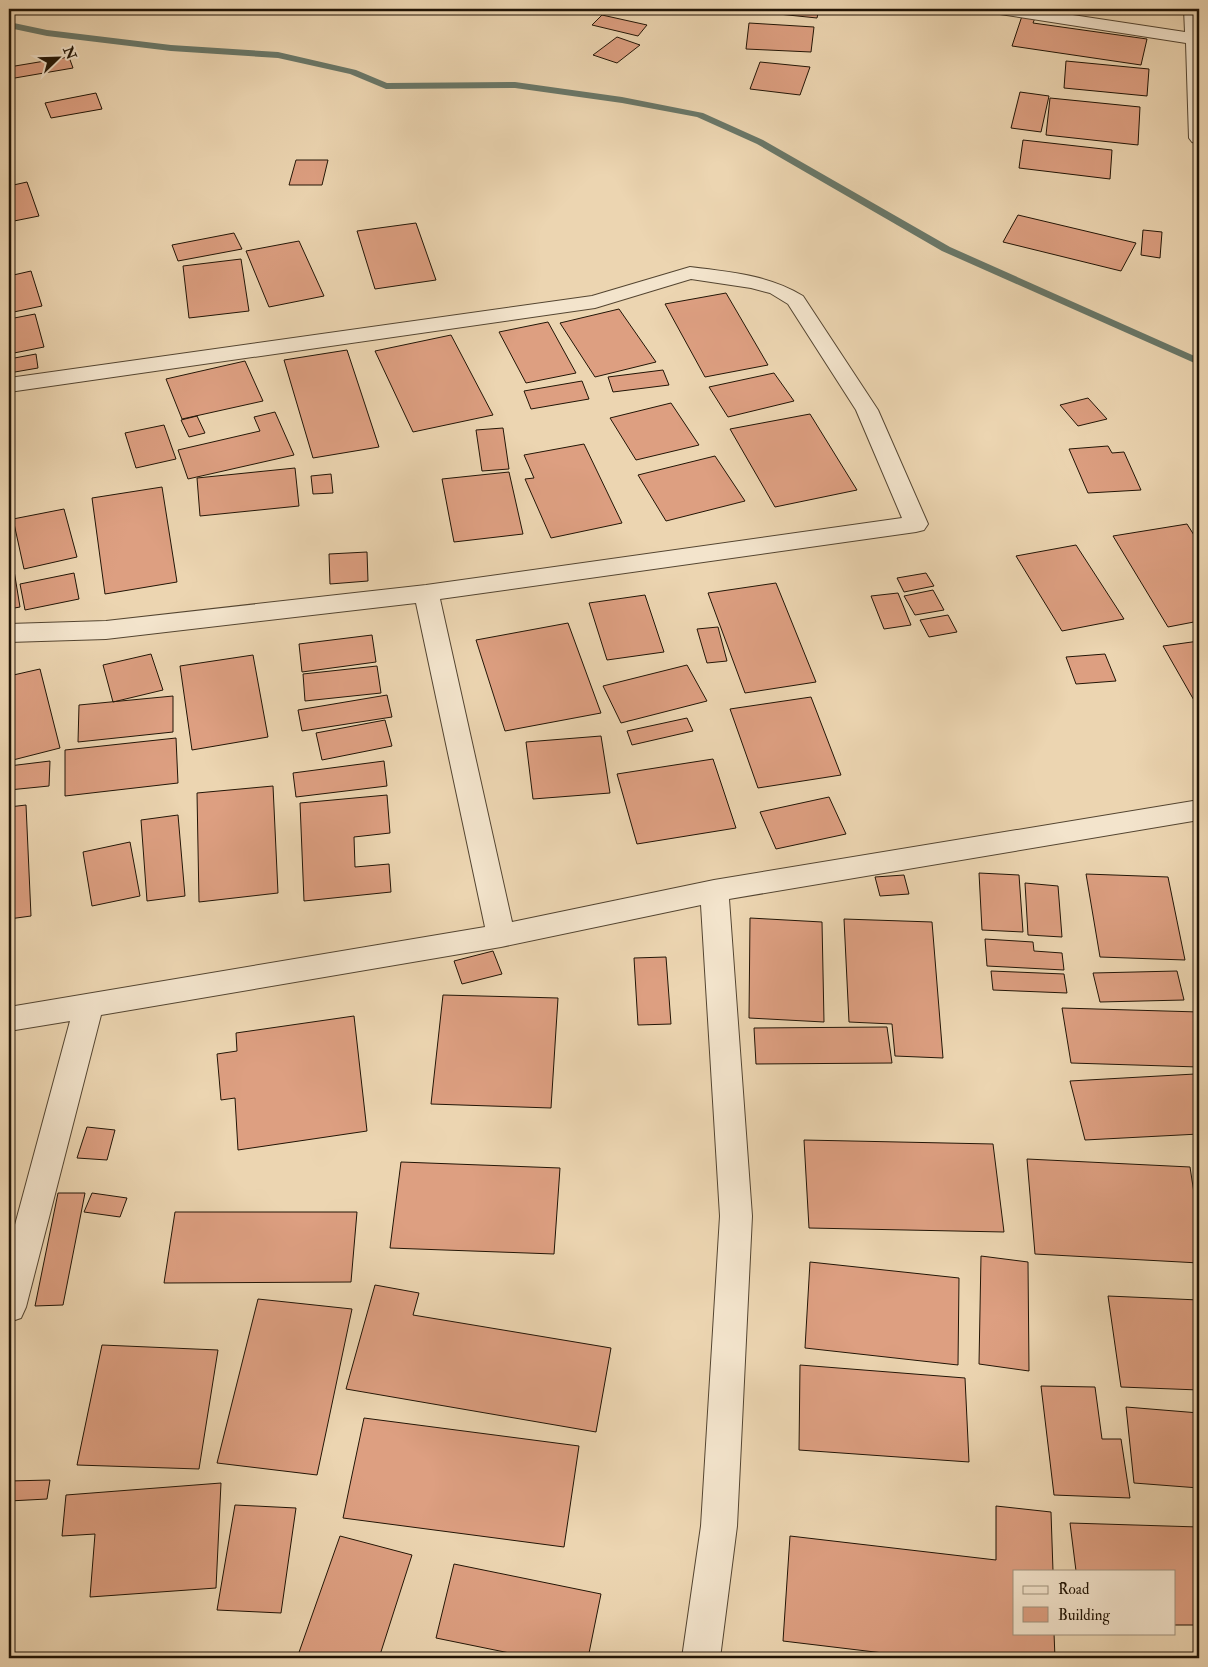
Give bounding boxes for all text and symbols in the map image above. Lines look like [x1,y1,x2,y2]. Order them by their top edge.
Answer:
north arrow [32,32,82,82]
text: N [59,43,80,63]
legend [1013,1570,1176,1634]
text: Road [1058,1580,1090,1599]
text: Building [1058,1606,1110,1625]

